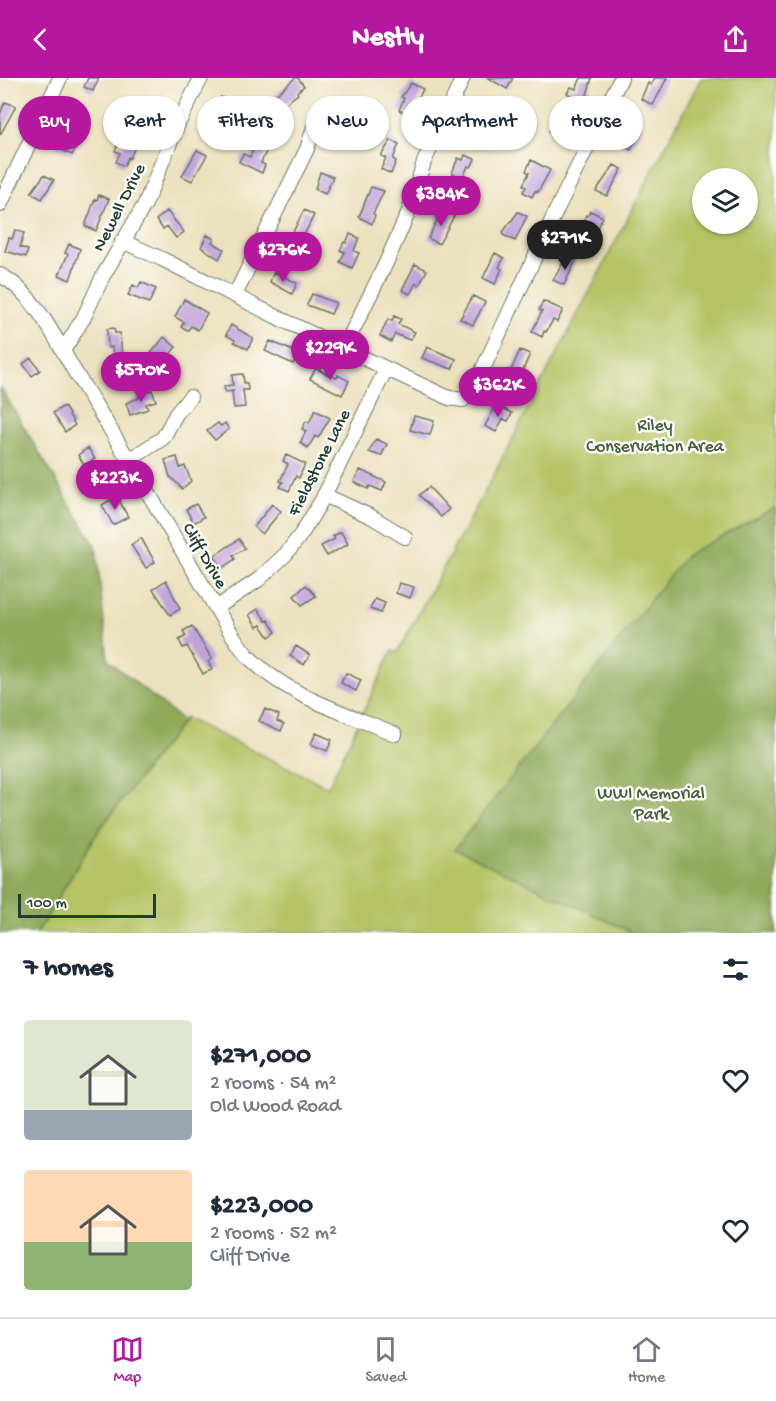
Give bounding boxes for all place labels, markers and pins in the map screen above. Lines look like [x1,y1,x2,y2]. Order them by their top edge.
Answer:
pin: $384K [399,176,483,227]
pin: $271K [523,220,607,271]
pin: $276K [241,232,325,283]
pin: $229K [288,330,372,381]
pin: $570K [99,352,183,403]
pin: $362K [456,367,540,418]
pin: $223K [73,460,157,511]

